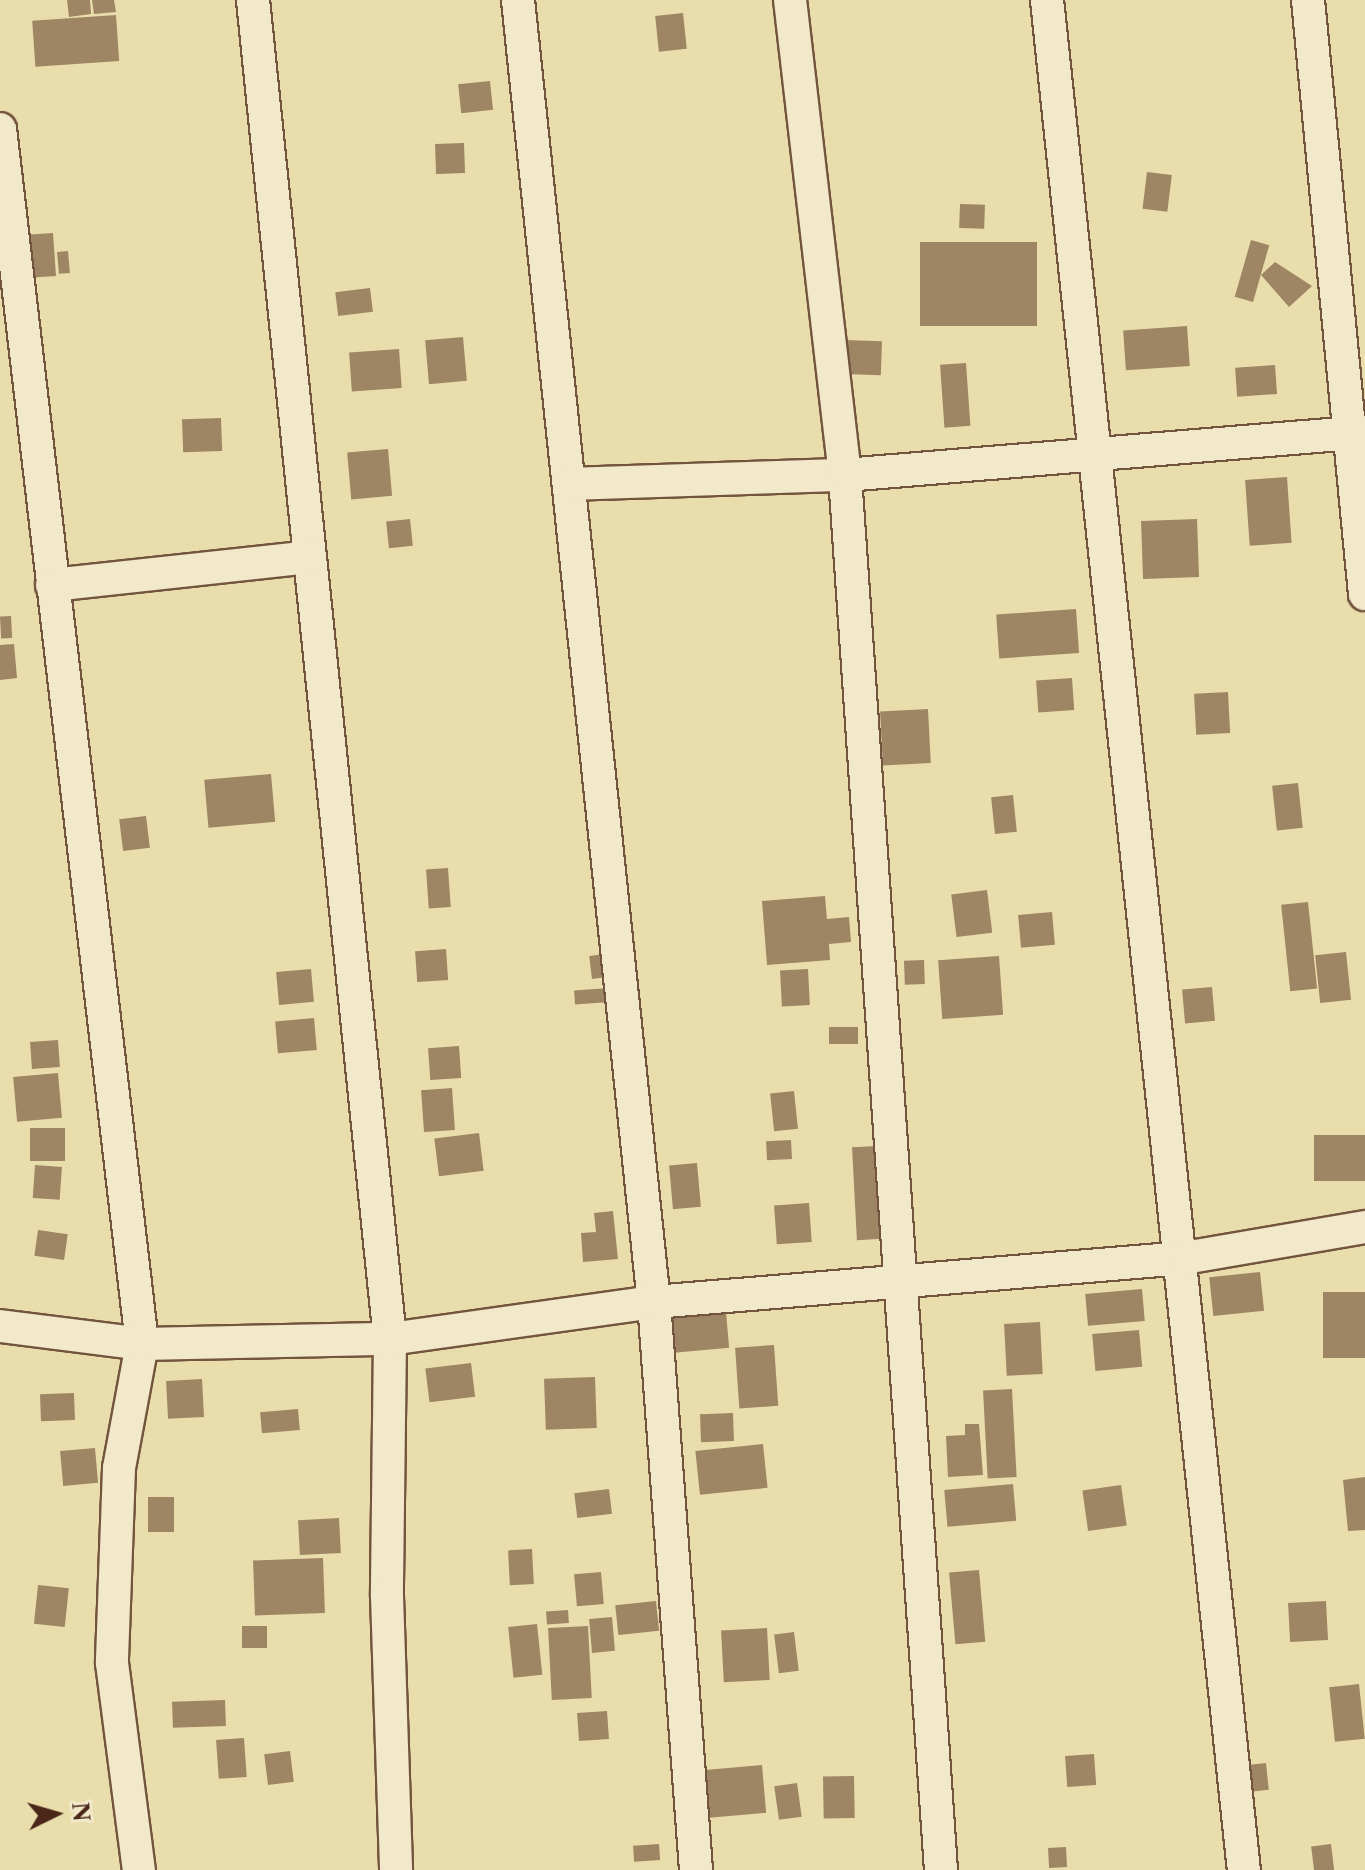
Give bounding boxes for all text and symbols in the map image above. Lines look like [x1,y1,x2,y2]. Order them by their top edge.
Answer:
north arrow [16,1774,96,1854]
text: N [66,1801,95,1823]

